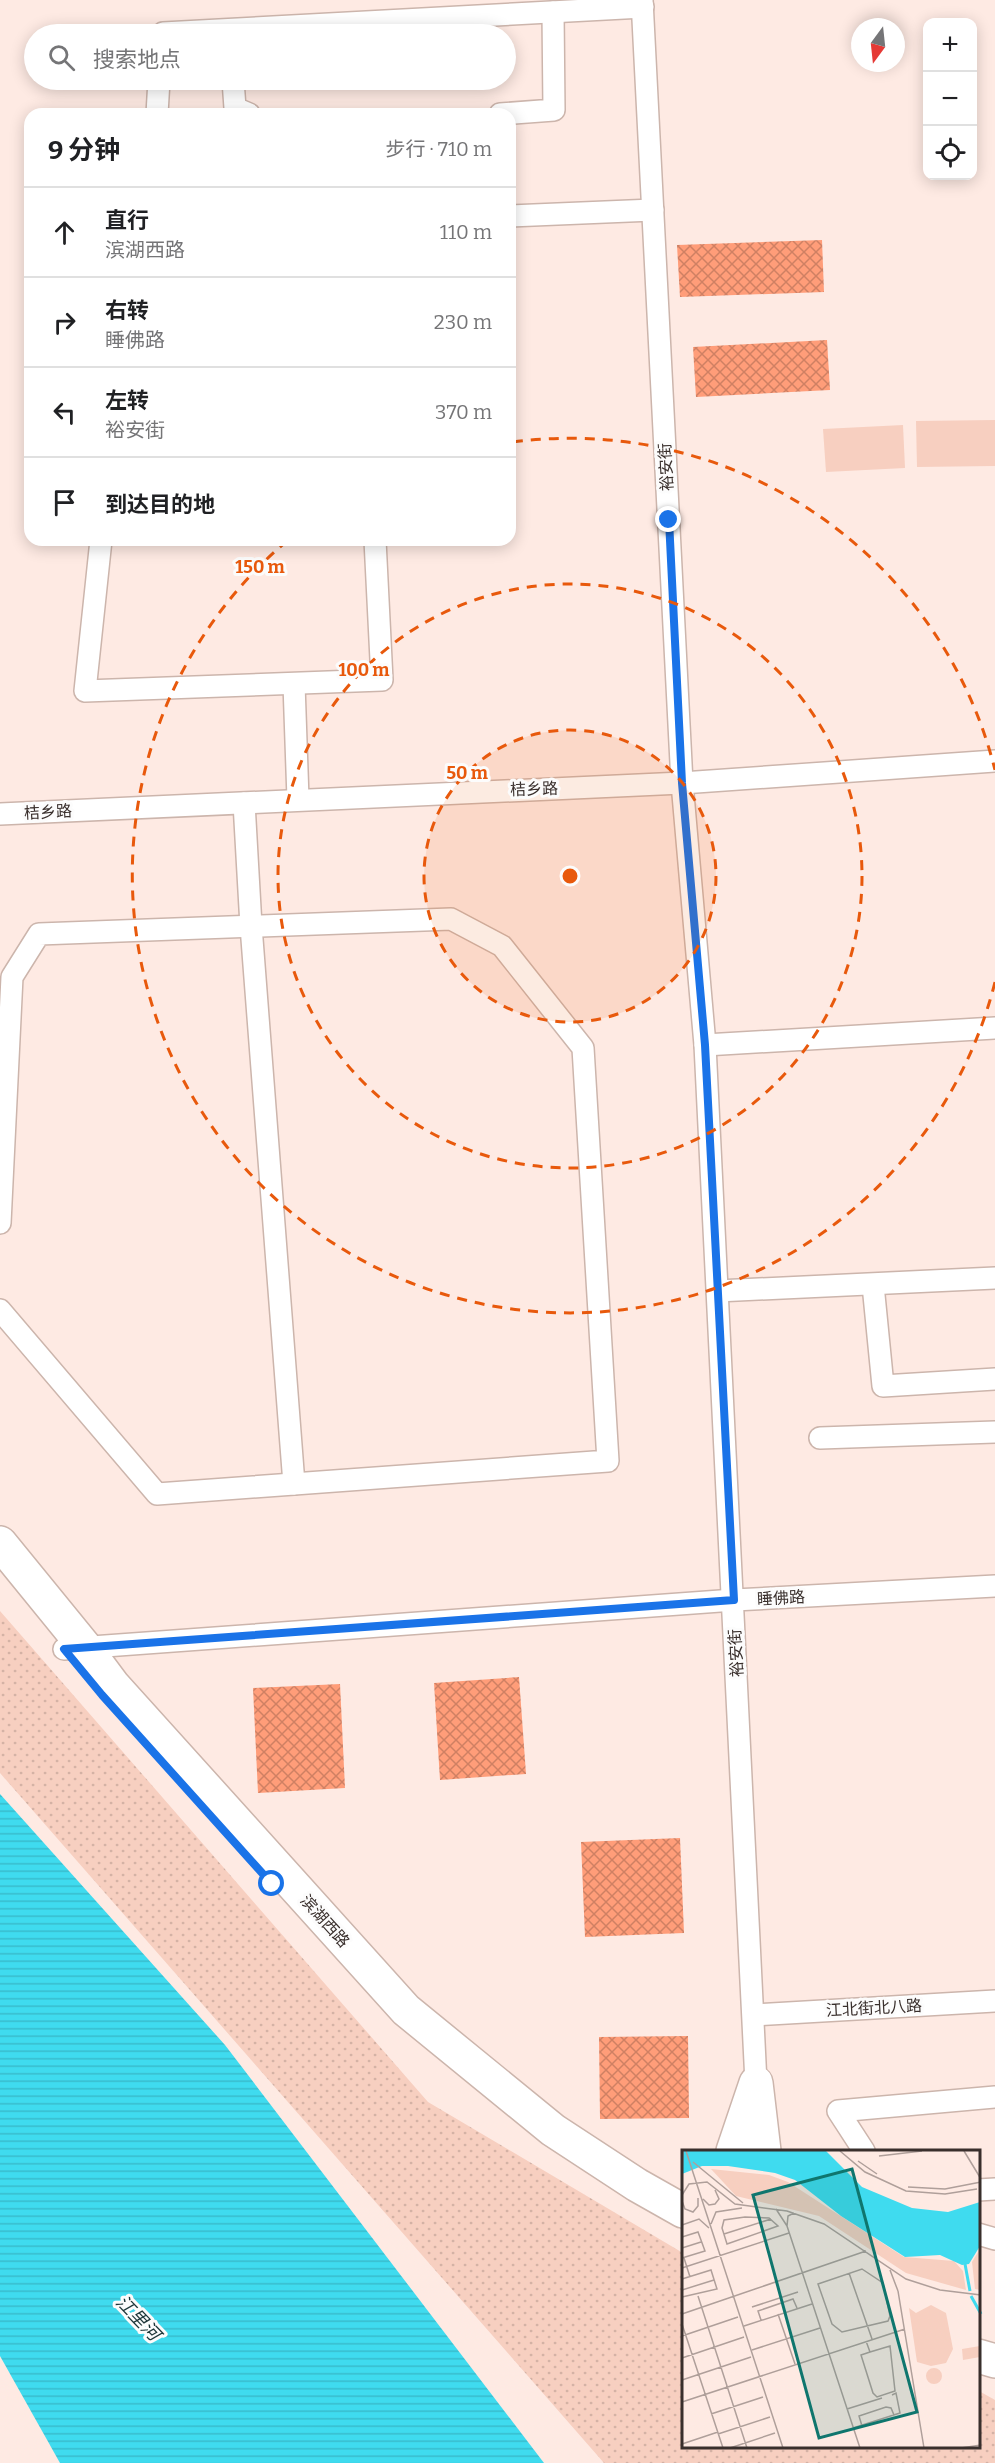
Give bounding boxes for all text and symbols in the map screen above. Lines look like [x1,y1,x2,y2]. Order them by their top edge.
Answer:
north arrow [851,18,905,72]
map controls [923,18,977,180]
button: + [923,18,977,72]
search box [24,24,516,90]
icon: search [45,41,78,74]
text: 搜索地点 [93,46,181,73]
button: − [923,72,977,126]
button: locate [923,126,977,180]
text: 9 分钟 [48,135,120,166]
text: 步行 · 710 m [386,137,492,161]
text: 直行 [105,207,149,234]
icon: ahead [48,216,81,249]
text: 110 m [440,220,492,244]
text: 滨湖西路 [105,238,185,262]
text: 右转 [105,297,149,324]
icon: right [48,306,81,339]
text: 230 m [434,310,492,334]
text: 睡佛路 [105,328,165,352]
text: 左转 [105,387,149,414]
icon: left [48,396,81,429]
text: 370 m [435,400,492,424]
text: 裕安街 [105,418,165,442]
street label: 裕安街 [655,443,677,491]
icon: arrive [48,486,81,519]
text: 到达目的地 [105,491,215,518]
route end [655,506,681,532]
text: 150 m [235,556,285,578]
text: 100 m [338,659,390,681]
text: 50 m [446,762,488,784]
street label: 桔乡路 [510,779,558,799]
street label: 桔乡路 [24,801,72,823]
centre of rings [560,866,580,886]
street label: 睡佛路 [757,1587,805,1609]
street label: 裕安街 [725,1629,747,1677]
route start [258,1870,284,1896]
street label: 滨湖西路 [297,1891,353,1951]
street label: 江北街北八路 [826,1996,922,2020]
inset map [682,2150,980,2448]
water label: 江里河 [111,2291,167,2347]

